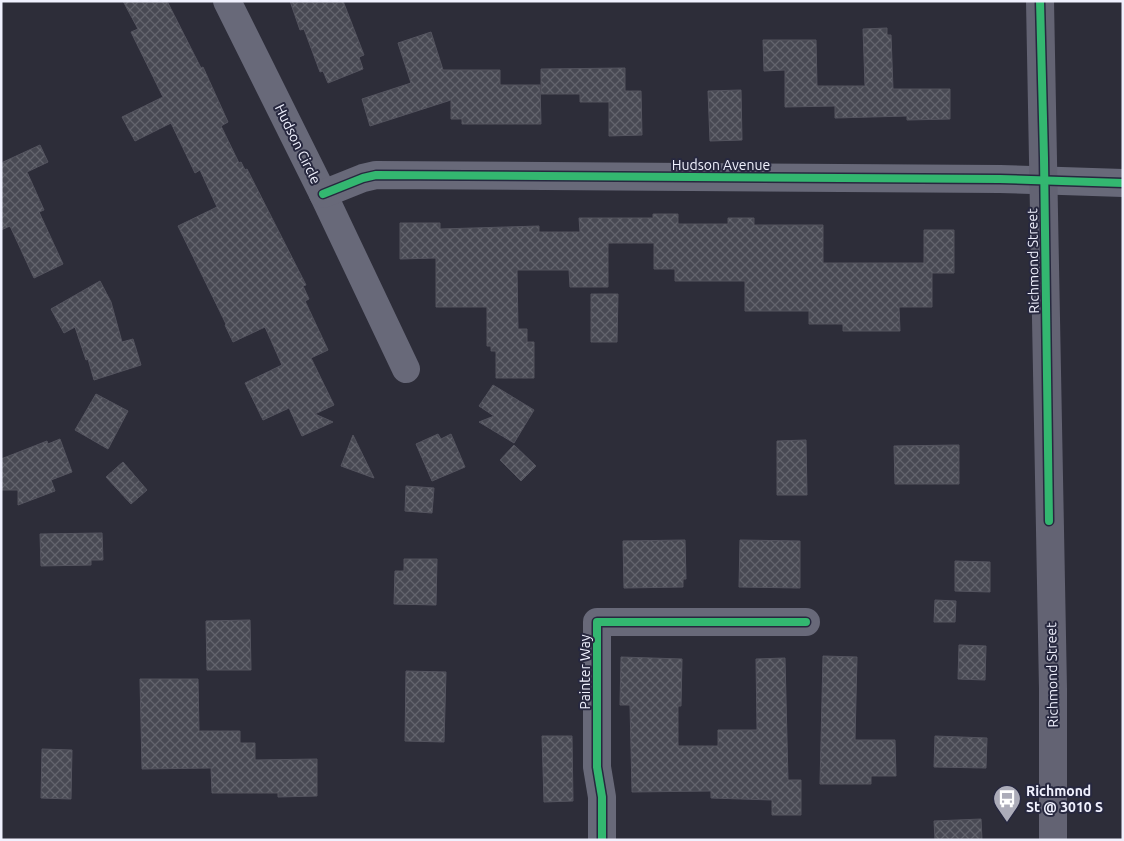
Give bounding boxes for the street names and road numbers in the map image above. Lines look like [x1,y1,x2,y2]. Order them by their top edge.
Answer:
street label: Hudson Circle [272,102,324,186]
street label: Hudson Avenue [672,157,770,173]
street label: Richmond Street [1024,208,1042,314]
street label: Richmond Street [1043,622,1061,728]
street label: Painter Way [577,634,593,710]

